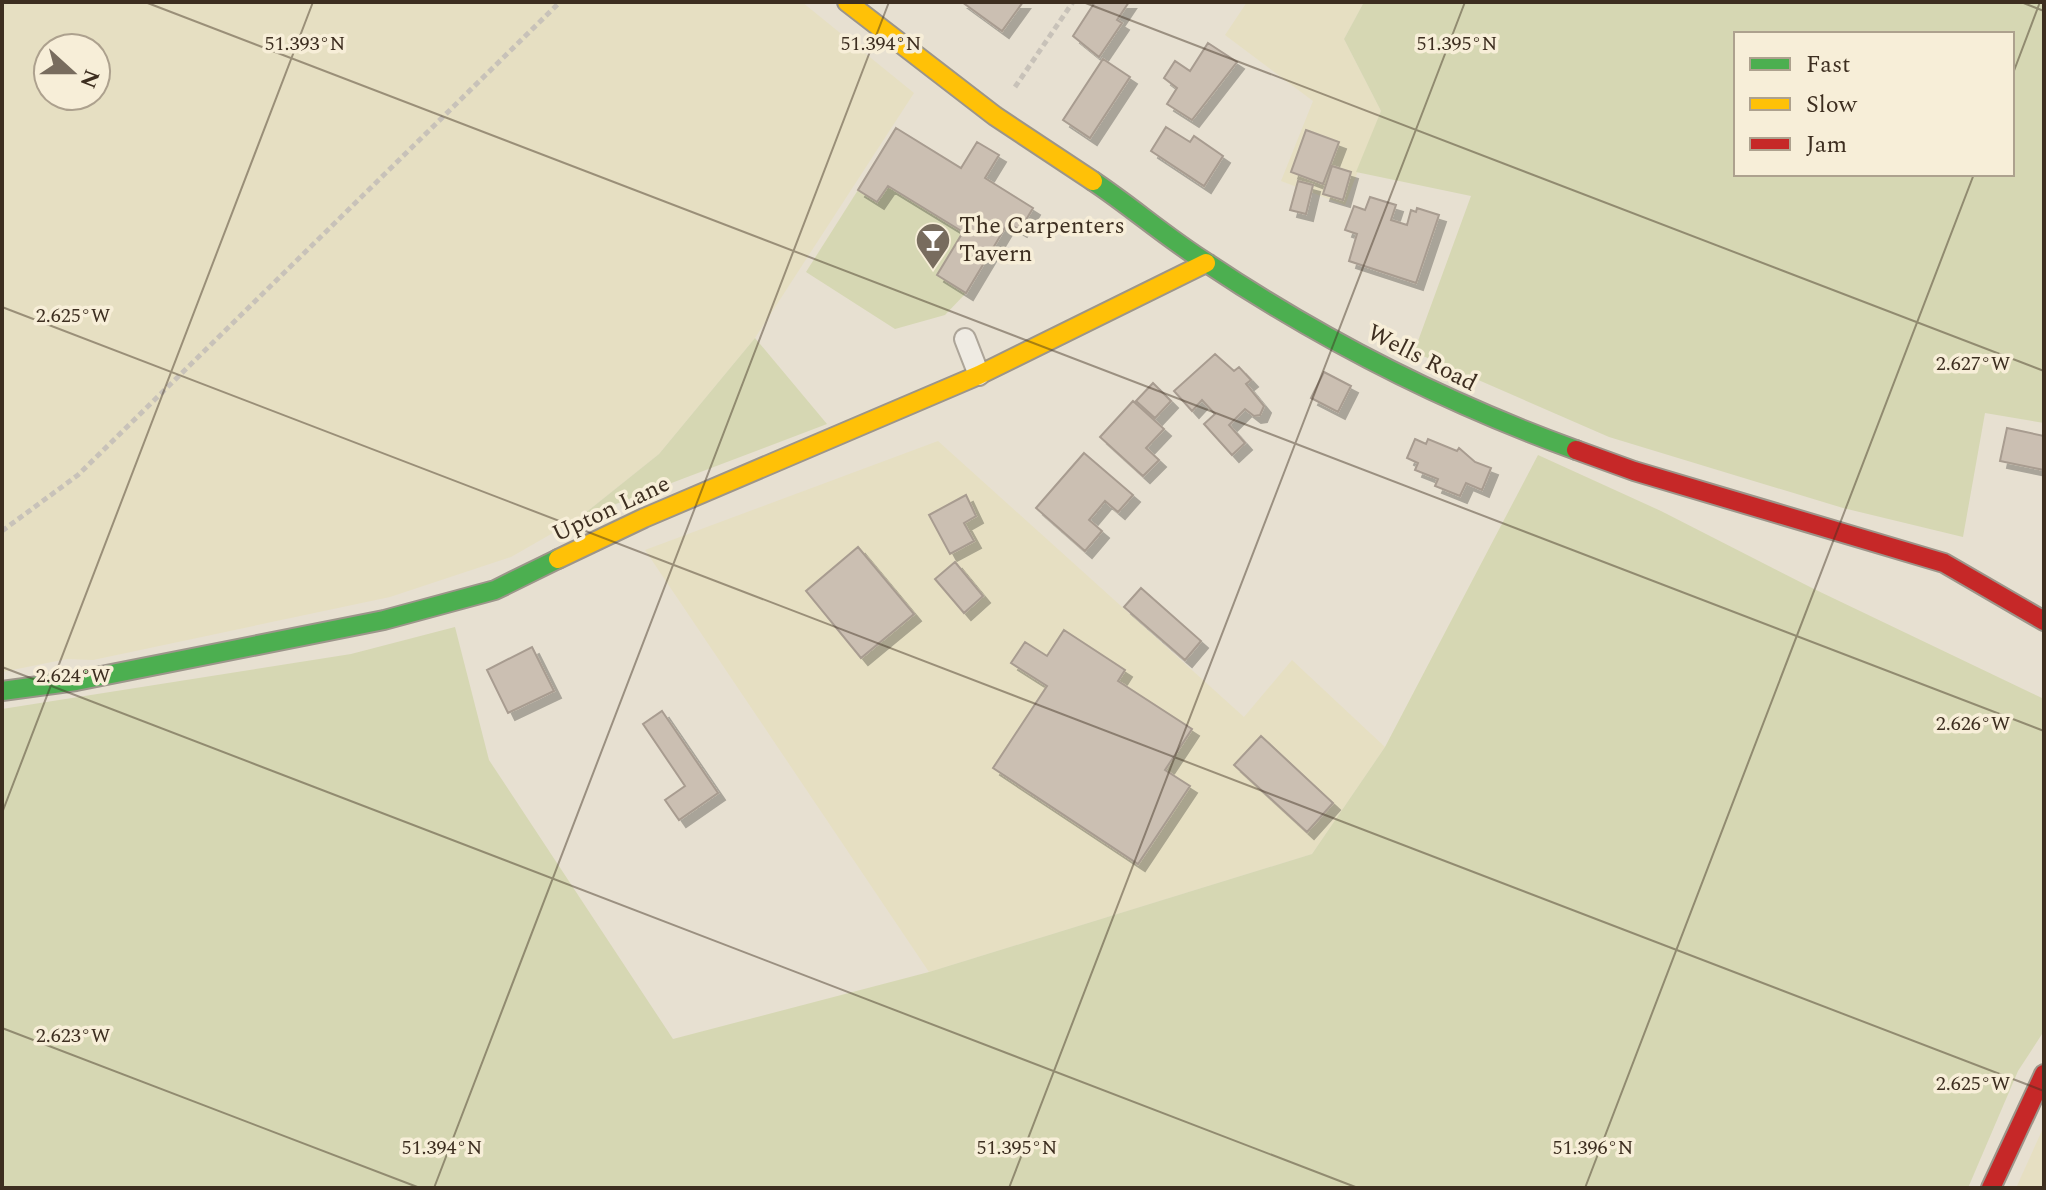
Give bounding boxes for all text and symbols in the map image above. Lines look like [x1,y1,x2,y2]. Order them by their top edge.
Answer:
text: 51.393°N [265,29,345,59]
text: 51.394°N [841,29,921,59]
text: 51.395°N [1417,29,1497,59]
north arrow [32,32,112,112]
legend [1734,32,2014,176]
text: Fast [1806,47,1851,83]
text: N [71,64,108,93]
text: Slow [1806,87,1858,123]
text: Jam [1806,127,1847,163]
place label: The Carpenters Tavern [959,208,1125,272]
bar icon: The Carpenters Tavern [914,221,952,271]
text: 2.625°W [36,301,111,331]
street label: Wells Road [1361,315,1483,401]
text: 2.627°W [1936,349,2011,379]
street label: Upton Lane [546,466,676,552]
text: 2.624°W [36,661,111,691]
text: 2.626°W [1936,709,2011,739]
text: 2.623°W [36,1021,111,1051]
text: 2.625°W [1936,1069,2011,1099]
text: 51.394°N [402,1133,482,1163]
text: 51.395°N [977,1133,1057,1163]
text: 51.396°N [1553,1133,1633,1163]

